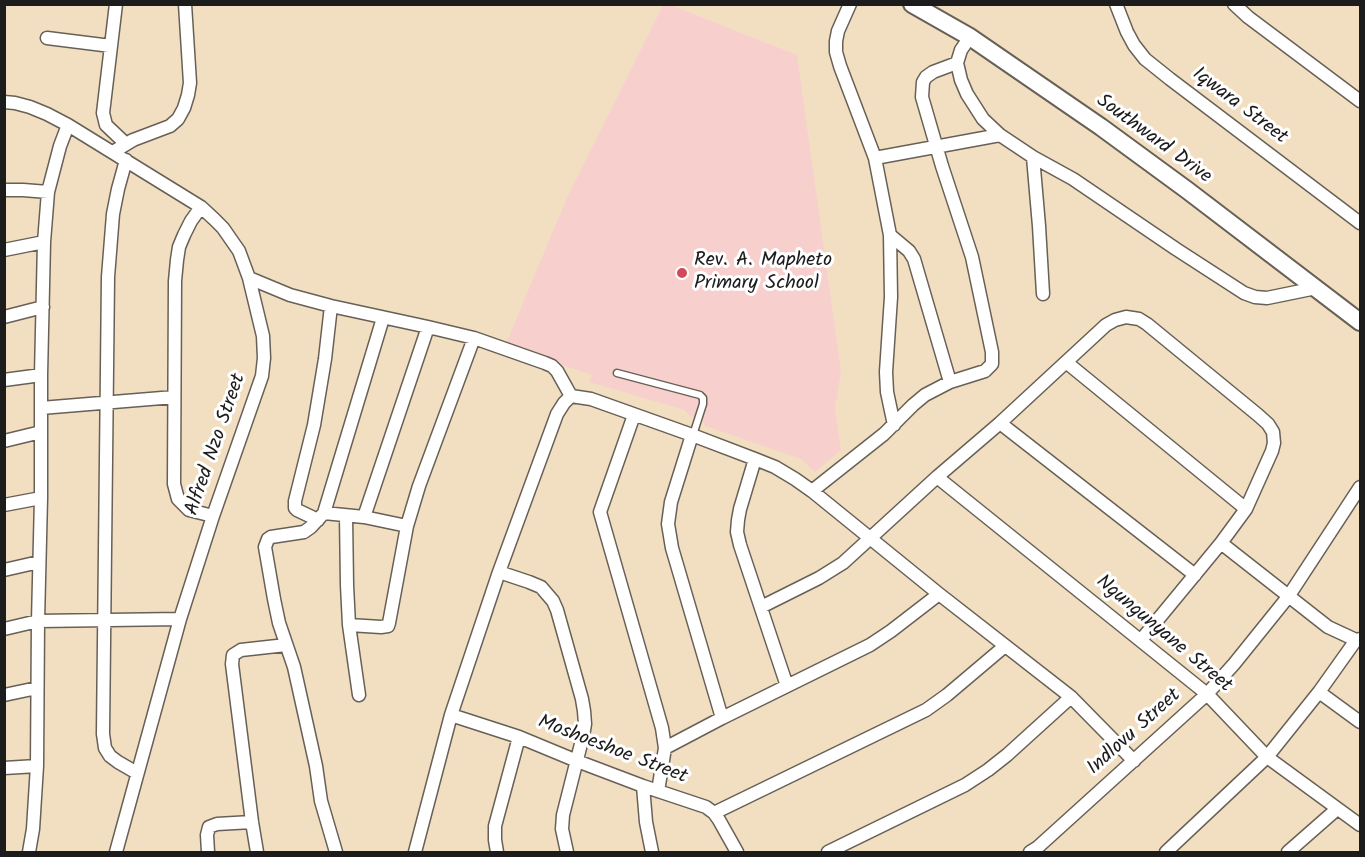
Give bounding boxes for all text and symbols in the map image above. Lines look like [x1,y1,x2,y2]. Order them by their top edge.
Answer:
street label: Iqwara Street [1187,63,1291,151]
street label: Southward Drive [1091,90,1215,190]
place label: Rev. A. Mapheto Primary School [694,250,832,297]
marker: Rev. A. Mapheto Primary School [675,266,689,280]
street label: Alfred Nzo Street [182,371,252,519]
street label: Ngungunyane Street [1090,571,1236,699]
street label: Indlovu Street [1083,685,1187,781]
street label: Moshoeshoe Street [534,711,690,791]

